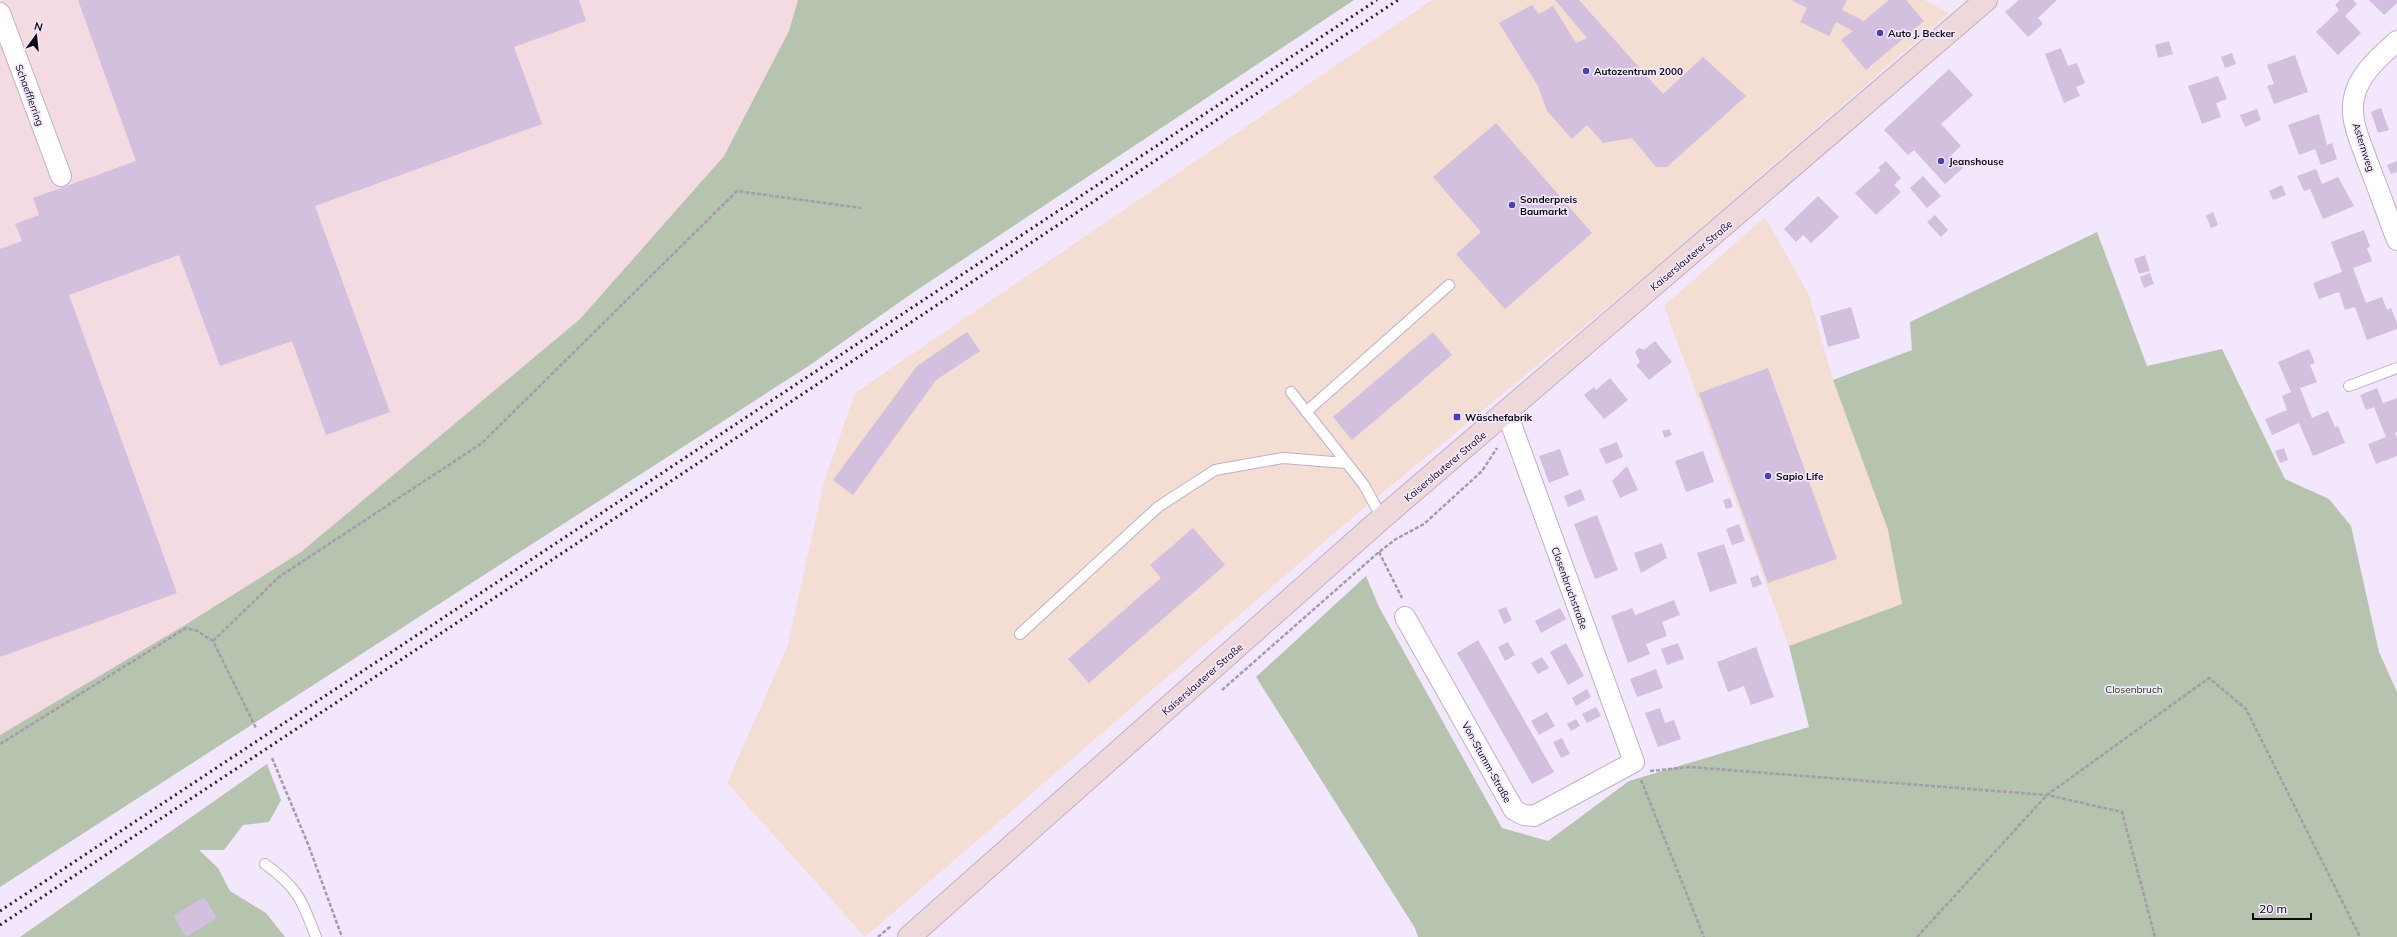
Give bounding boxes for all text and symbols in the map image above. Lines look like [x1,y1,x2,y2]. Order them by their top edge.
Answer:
north arrow [16,16,56,56]
text: N [33,19,44,34]
place label: Auto J. Becker [1888,27,1955,40]
marker: Auto J. Becker [1875,28,1885,38]
street label: Schaefflerring [12,63,47,128]
place label: Autozentrum 2000 [1594,65,1683,78]
marker: Autozentrum 2000 [1581,66,1591,76]
street label: Asternweg [2350,121,2378,173]
place label: Jeanshouse [1949,155,2004,168]
marker: Jeanshouse [1936,156,1946,166]
place label: Sonderpreis Baumarkt [1520,193,1577,218]
marker: Sonderpreis Baumarkt [1507,200,1517,210]
street label: Kaiserslauterer Straße [1648,217,1735,293]
place label: Wäschefabrik [1465,411,1533,424]
marker: Wäschefabrik [1452,412,1462,422]
street label: Kaiserslauterer Straße [1402,428,1489,504]
place label: Sapio Life [1776,470,1824,483]
marker: Sapio Life [1763,471,1773,481]
street label: Closenbruchstraße [1549,545,1591,631]
street label: Kaiserslauterer Straße [1159,641,1245,718]
park label: Closenbruch [2105,683,2163,696]
street label: Von-Stumm-Straße [1459,720,1514,805]
scale bar [2253,895,2311,921]
text: 20 m [2259,901,2287,916]

